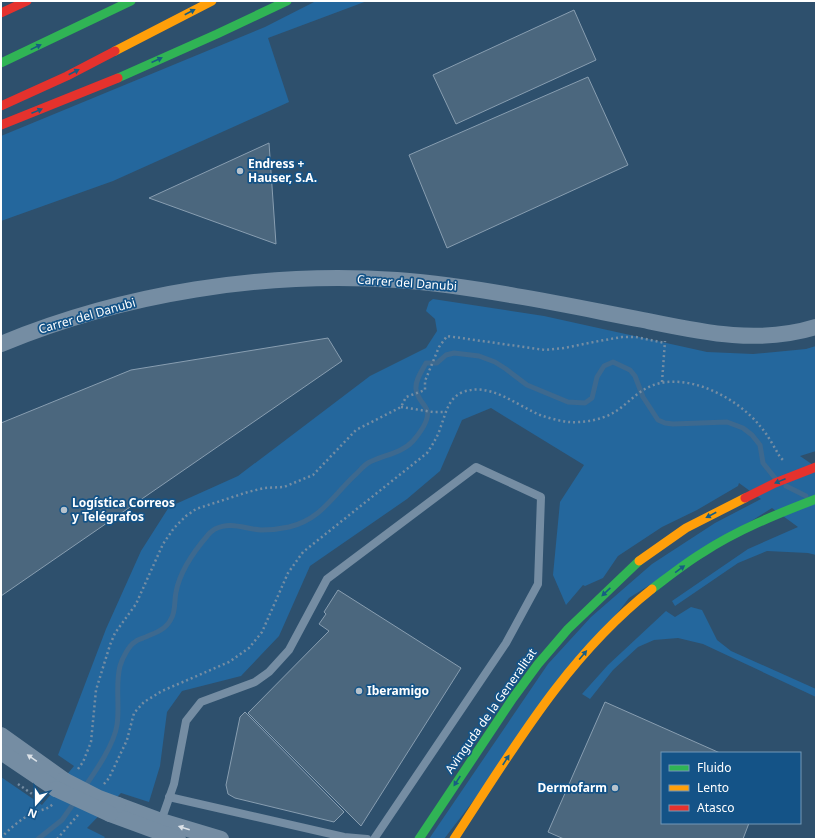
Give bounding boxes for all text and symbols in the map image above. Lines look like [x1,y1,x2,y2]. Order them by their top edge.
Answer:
one-way arrow [184,9,196,16]
one-way arrow [31,44,42,50]
one-way arrow [151,57,162,63]
one-way arrow [69,69,80,75]
one-way arrow [32,108,43,114]
place label: Endress + Hauser, S.A. [248,155,317,186]
marker: Endress + Hauser, S.A. [235,166,245,176]
street label: Carrer del Danubi [357,271,458,294]
street label: Carrer del Danubi [36,294,137,337]
one-way arrow [775,478,786,484]
place label: Logística Correos y Telégrafos [72,494,175,525]
marker: Logística Correos y Telégrafos [59,505,69,515]
one-way arrow [705,512,716,519]
one-way arrow [674,564,685,573]
one-way arrow [602,587,611,596]
street label: Avinguda de la Generalitat [441,644,541,777]
one-way arrow [578,649,587,660]
place label: Iberamigo [367,682,429,699]
marker: Iberamigo [354,686,364,696]
legend [661,752,801,824]
one-way arrow [27,754,37,762]
one-way arrow [502,754,510,765]
text: Fluido [697,759,731,776]
one-way arrow [453,775,460,787]
place label: Dermofarm [538,779,607,796]
text: Lento [697,779,729,796]
marker: Dermofarm [610,783,620,793]
north arrow [16,784,56,824]
text: Atasco [697,799,735,816]
text: N [25,805,39,822]
one-way arrow [178,825,190,831]

